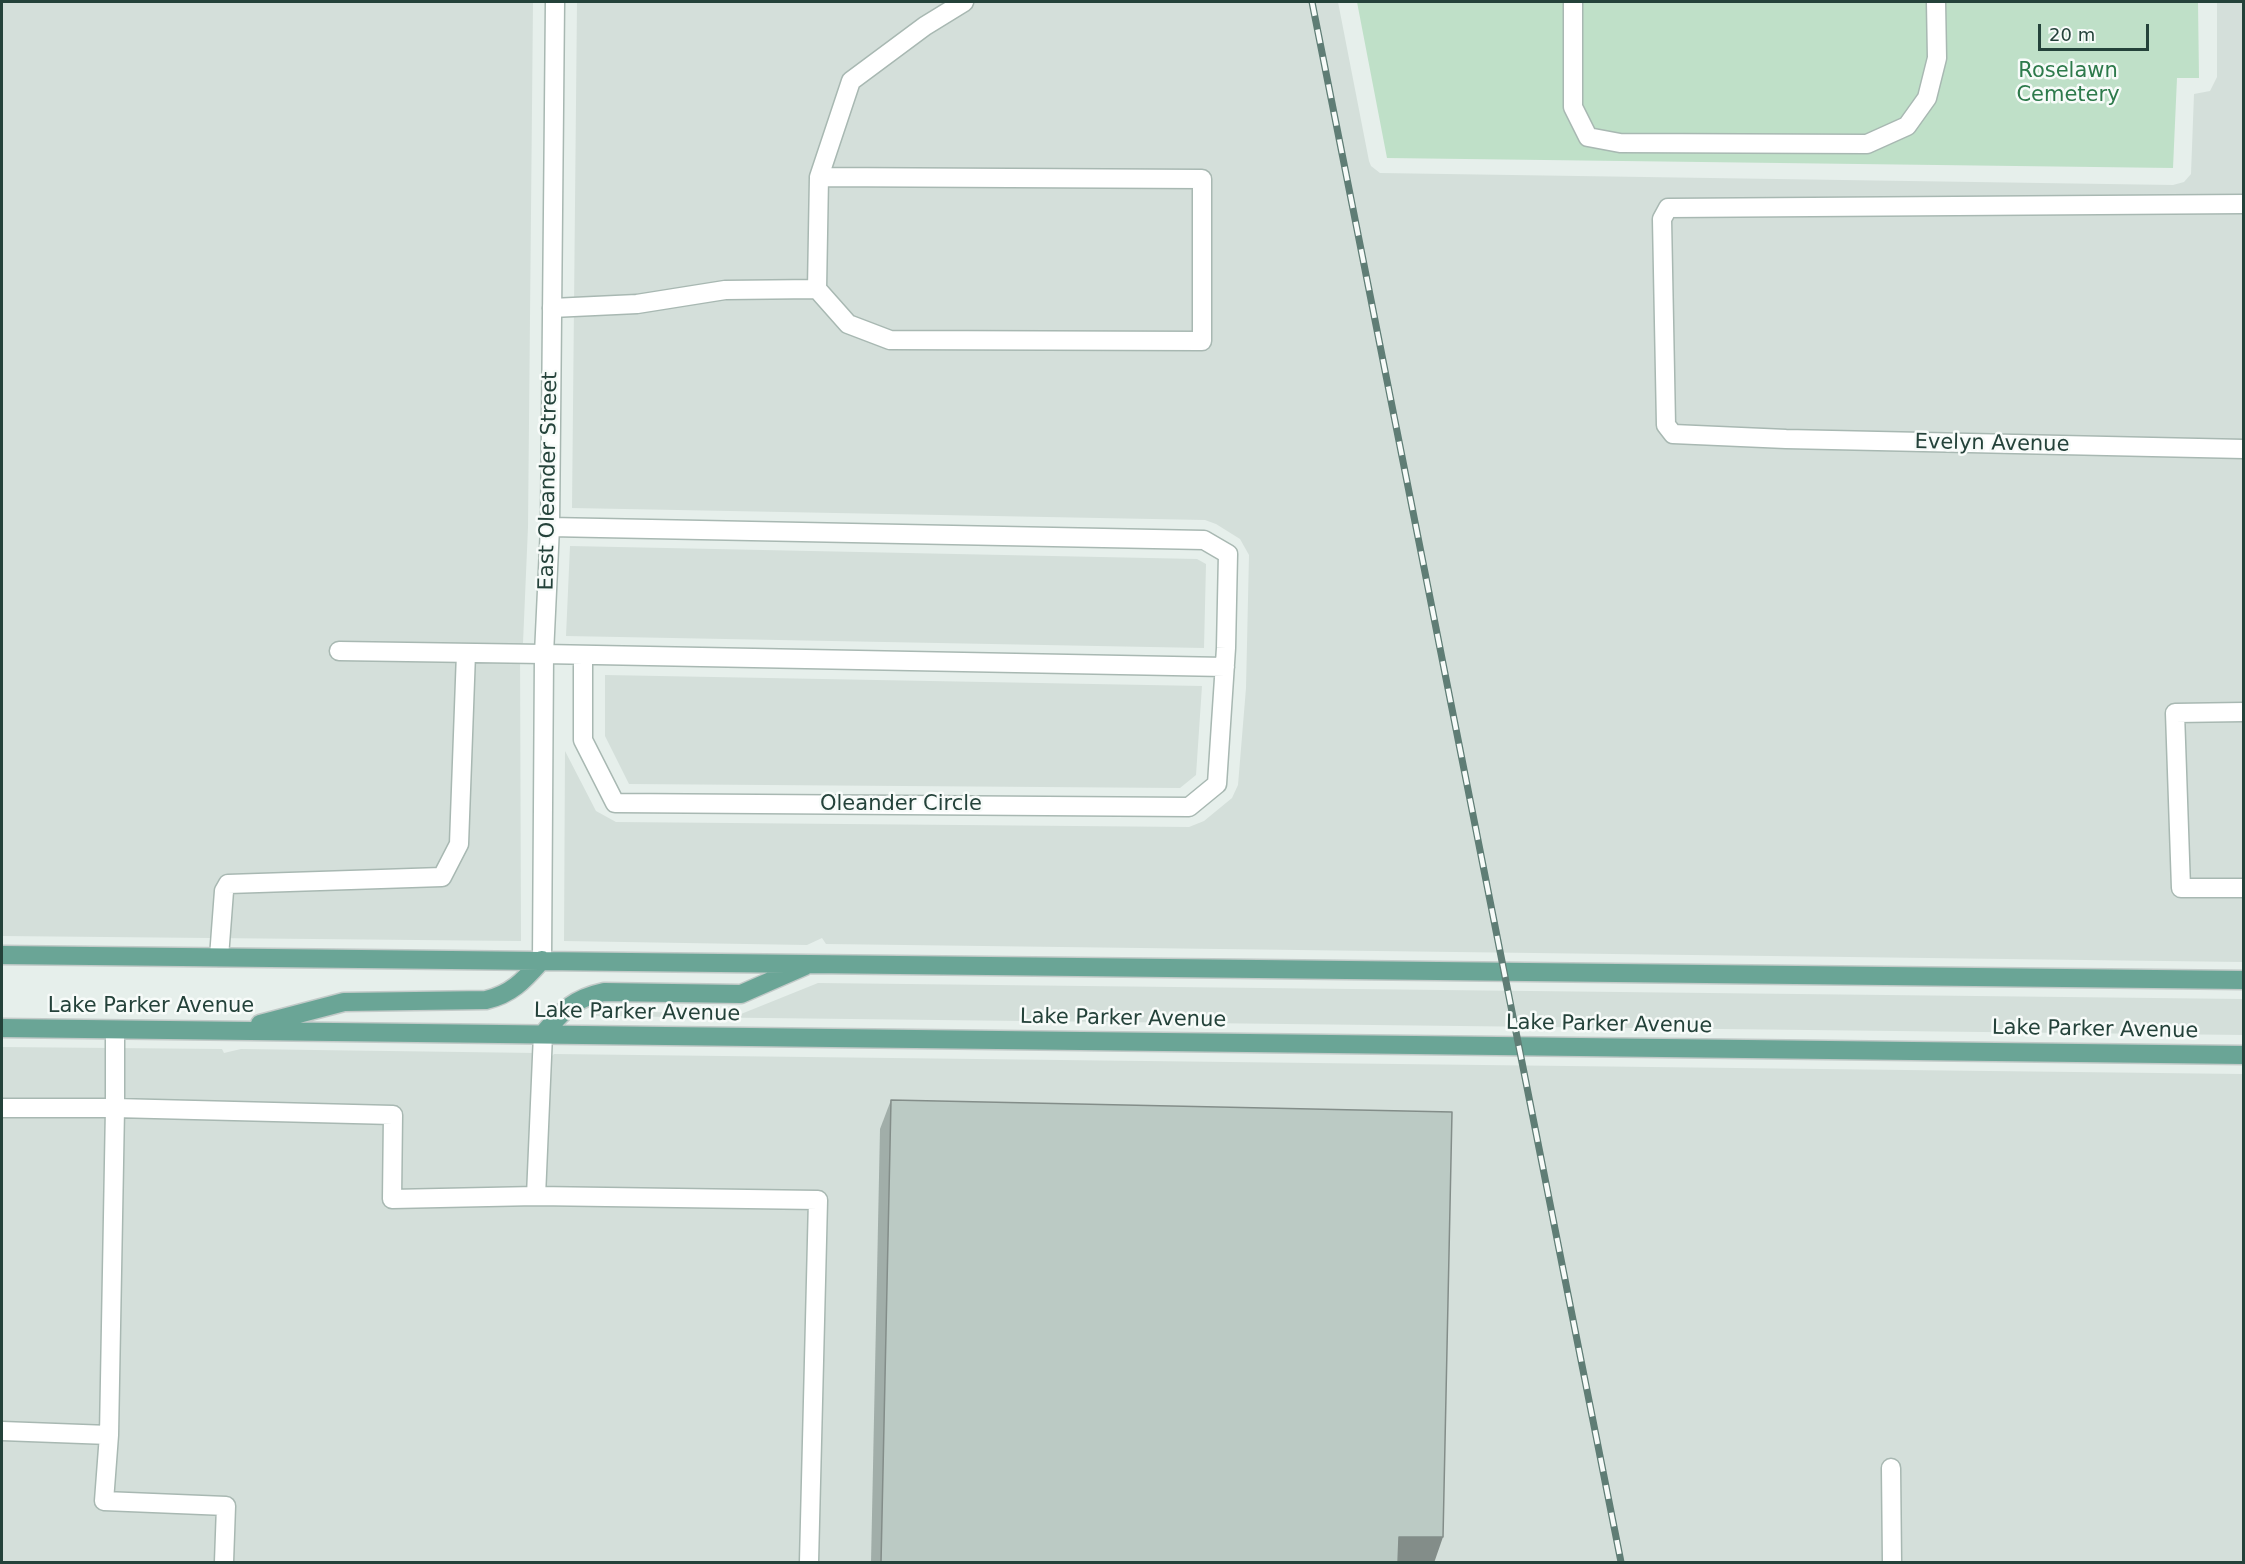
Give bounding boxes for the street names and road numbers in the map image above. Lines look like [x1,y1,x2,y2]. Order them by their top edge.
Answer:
street label: East Oleander Street [534,371,564,591]
street label: Evelyn Avenue [1914,430,2070,458]
street label: Oleander Circle [820,792,982,818]
street label: Lake Parker Avenue [48,994,254,1020]
street label: Lake Parker Avenue [534,999,740,1027]
street label: Lake Parker Avenue [1020,1005,1226,1033]
street label: Lake Parker Avenue [1506,1011,1712,1039]
street label: Lake Parker Avenue [1992,1016,2198,1044]

